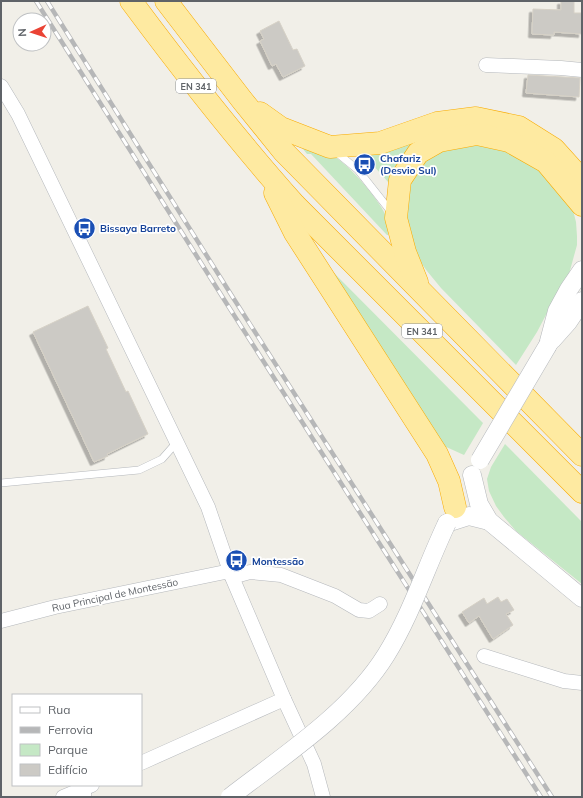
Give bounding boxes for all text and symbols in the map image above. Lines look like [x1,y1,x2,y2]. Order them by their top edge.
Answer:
north arrow [12,12,52,52]
text: N [15,28,29,37]
road number: EN 341 [176,79,216,93]
bus stop icon: Chafariz (Desvio Sul) [351,151,377,177]
place label: Chafariz (Desvio Sul) [380,152,437,177]
bus stop icon: Bissaya Barreto [71,215,97,241]
place label: Bissaya Barreto [100,222,176,235]
road number: EN 341 [402,324,442,338]
bus stop icon: Montessão [223,548,249,574]
place label: Montessão [252,555,304,568]
street label: Rua Principal de Montessão [51,575,180,615]
legend [12,694,142,786]
text: Rua [48,702,70,717]
text: Ferrovia [48,722,93,737]
text: Parque [48,742,88,757]
text: Edifício [48,762,88,777]

